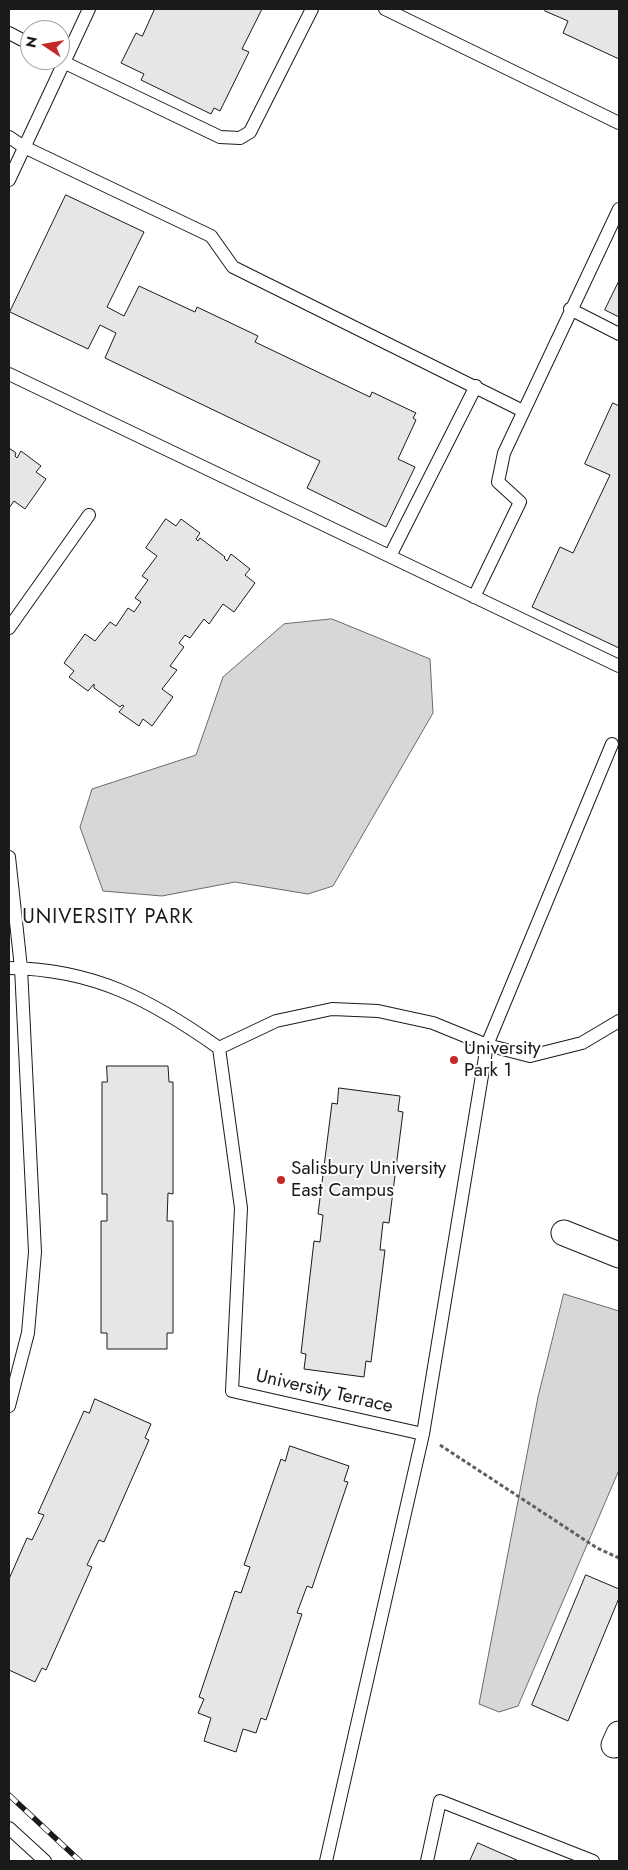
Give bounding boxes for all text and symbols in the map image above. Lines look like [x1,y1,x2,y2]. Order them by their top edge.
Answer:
north arrow [20,20,70,70]
text: N [20,35,42,50]
district label: UNIVERSITY PARK [20,906,196,930]
place label: University Park 1 [464,1038,541,1082]
marker: University Park 1 [448,1054,460,1066]
place label: Salisbury University East Campus [291,1158,446,1202]
marker: Salisbury University East Campus [275,1174,287,1186]
street label: University Terrace [253,1365,395,1419]

